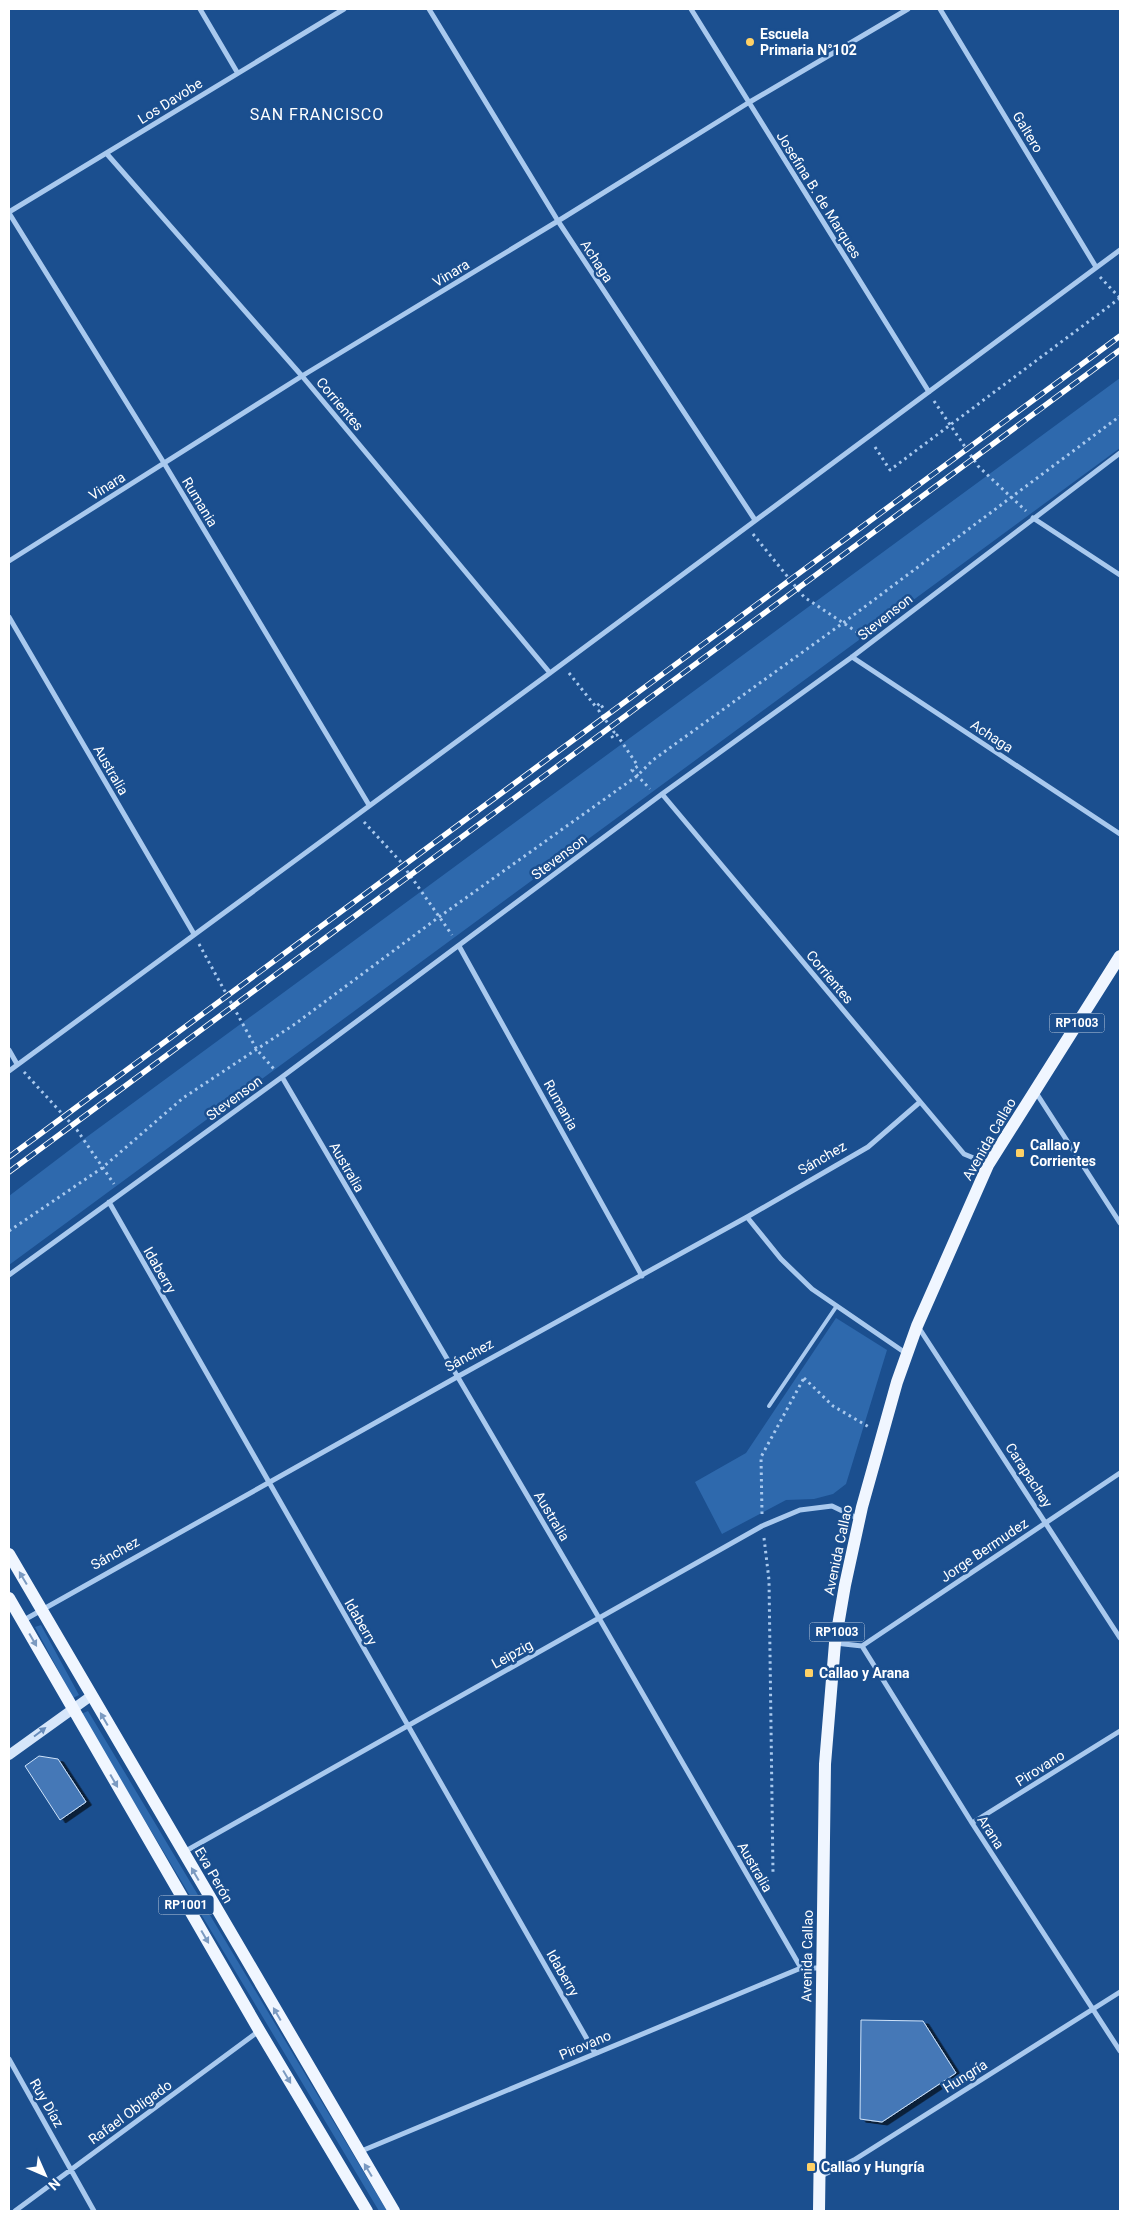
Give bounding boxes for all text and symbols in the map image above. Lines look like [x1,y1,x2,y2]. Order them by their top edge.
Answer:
place label: Escuela Primaria N°102 [760,26,857,58]
marker: Escuela Primaria N°102 [744,36,756,48]
street label: Los Davobe [135,75,205,127]
district label: SAN FRANCISCO [250,105,384,124]
street label: Galtero [1010,109,1046,155]
street label: Josefina B. de Marques [773,129,865,261]
street label: Achaga [577,237,617,285]
street label: Vinara [430,256,472,290]
street label: Corrientes [313,374,367,434]
street label: Vinara [86,469,128,503]
street label: Rumania [179,474,221,530]
street label: Stevenson [854,591,916,643]
street label: Achaga [968,716,1016,756]
street label: Australia [90,742,132,798]
street label: Stevenson [528,831,590,883]
street label: Corrientes [803,947,857,1007]
road number: RP1003 [1050,1014,1104,1032]
street label: Stevenson [203,1072,265,1124]
street label: Rumania [541,1077,581,1133]
street label: Avenida Callao [959,1095,1019,1183]
place label: Callao y Corrientes [1030,1137,1096,1169]
street label: Sánchez [795,1138,849,1178]
street label: Australia [326,1139,368,1195]
marker: Callao y Corrientes [1014,1147,1026,1159]
street label: Idaberry [140,1244,180,1296]
street label: Sánchez [442,1335,496,1375]
street label: Carapachay [1002,1440,1056,1510]
street label: Australia [531,1488,573,1544]
street label: Avenida Callao [821,1503,855,1597]
street label: Jorge Bermudez [937,1515,1031,1585]
street label: Sánchez [88,1533,142,1573]
one-way arrow [19,1572,28,1585]
street label: Idaberry [341,1596,381,1648]
road number: RP1003 [810,1622,864,1641]
one-way arrow [29,1634,38,1647]
street label: Leipzig [489,1636,535,1672]
place label: Callao y Arana [819,1665,910,1681]
marker: Callao y Arana [803,1667,815,1679]
one-way arrow [100,1712,109,1725]
one-way arrow [33,1727,47,1737]
street label: Pirovano [1013,1747,1067,1789]
one-way arrow [110,1775,119,1788]
street label: Arana [974,1812,1008,1852]
street label: Australia [734,1839,776,1895]
street label: Eva Perón [192,1844,236,1906]
one-way arrow [191,1867,200,1880]
road number: RP1001 [158,1896,214,1914]
street label: Avenida Callao [798,1910,816,2002]
one-way arrow [200,1930,209,1943]
street label: Idaberry [543,1947,583,1999]
one-way arrow [273,2008,282,2021]
street label: Pirovano [557,2027,613,2063]
street label: Hungría [940,2056,990,2096]
one-way arrow [282,2070,291,2083]
street label: Ruy Díaz [27,2076,67,2130]
street label: Rafael Obligado [85,2077,175,2147]
north arrow [20,2150,70,2200]
place label: Callao y Hungría [821,2159,925,2175]
marker: Callao y Hungría [805,2161,817,2173]
one-way arrow [364,2163,373,2176]
text: N [45,2175,63,2193]

